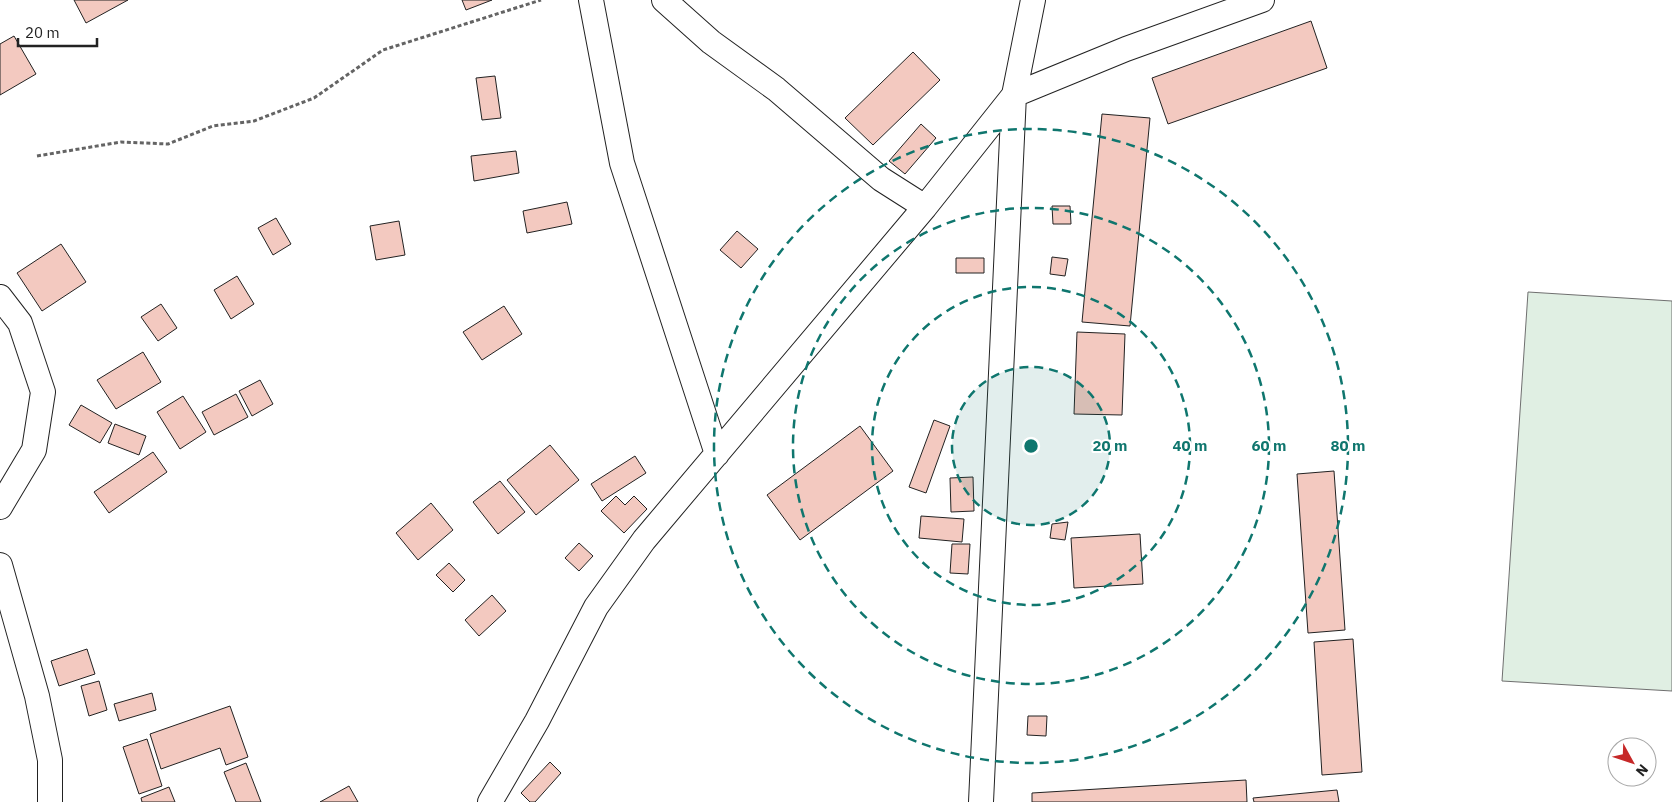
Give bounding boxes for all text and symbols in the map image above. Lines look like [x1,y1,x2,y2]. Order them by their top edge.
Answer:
scale bar [18,15,96,47]
text: 20 m [25,23,60,42]
text: 20 m [1093,436,1127,455]
text: 40 m [1173,436,1207,455]
text: 60 m [1252,436,1286,455]
text: 80 m [1331,436,1365,455]
centre of rings [1022,437,1040,455]
north arrow [1607,737,1657,787]
text: N [1632,761,1652,780]

